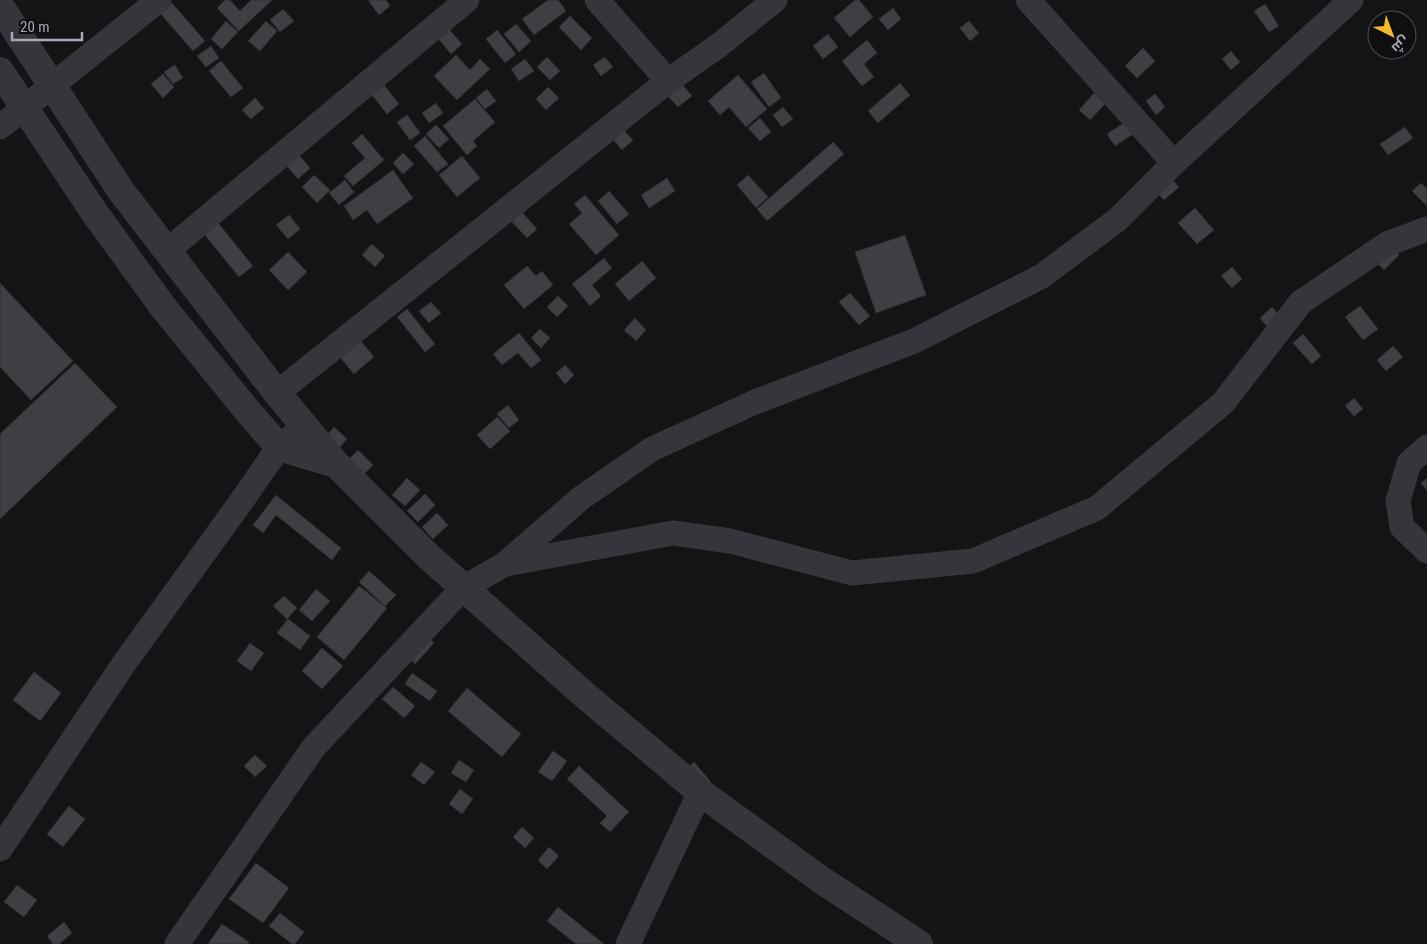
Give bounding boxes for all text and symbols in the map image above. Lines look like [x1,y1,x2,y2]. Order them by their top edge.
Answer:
scale bar [12,10,82,42]
north arrow [1367,10,1417,60]
text: 20 m [20,18,50,36]
text: ش [1388,32,1413,57]

